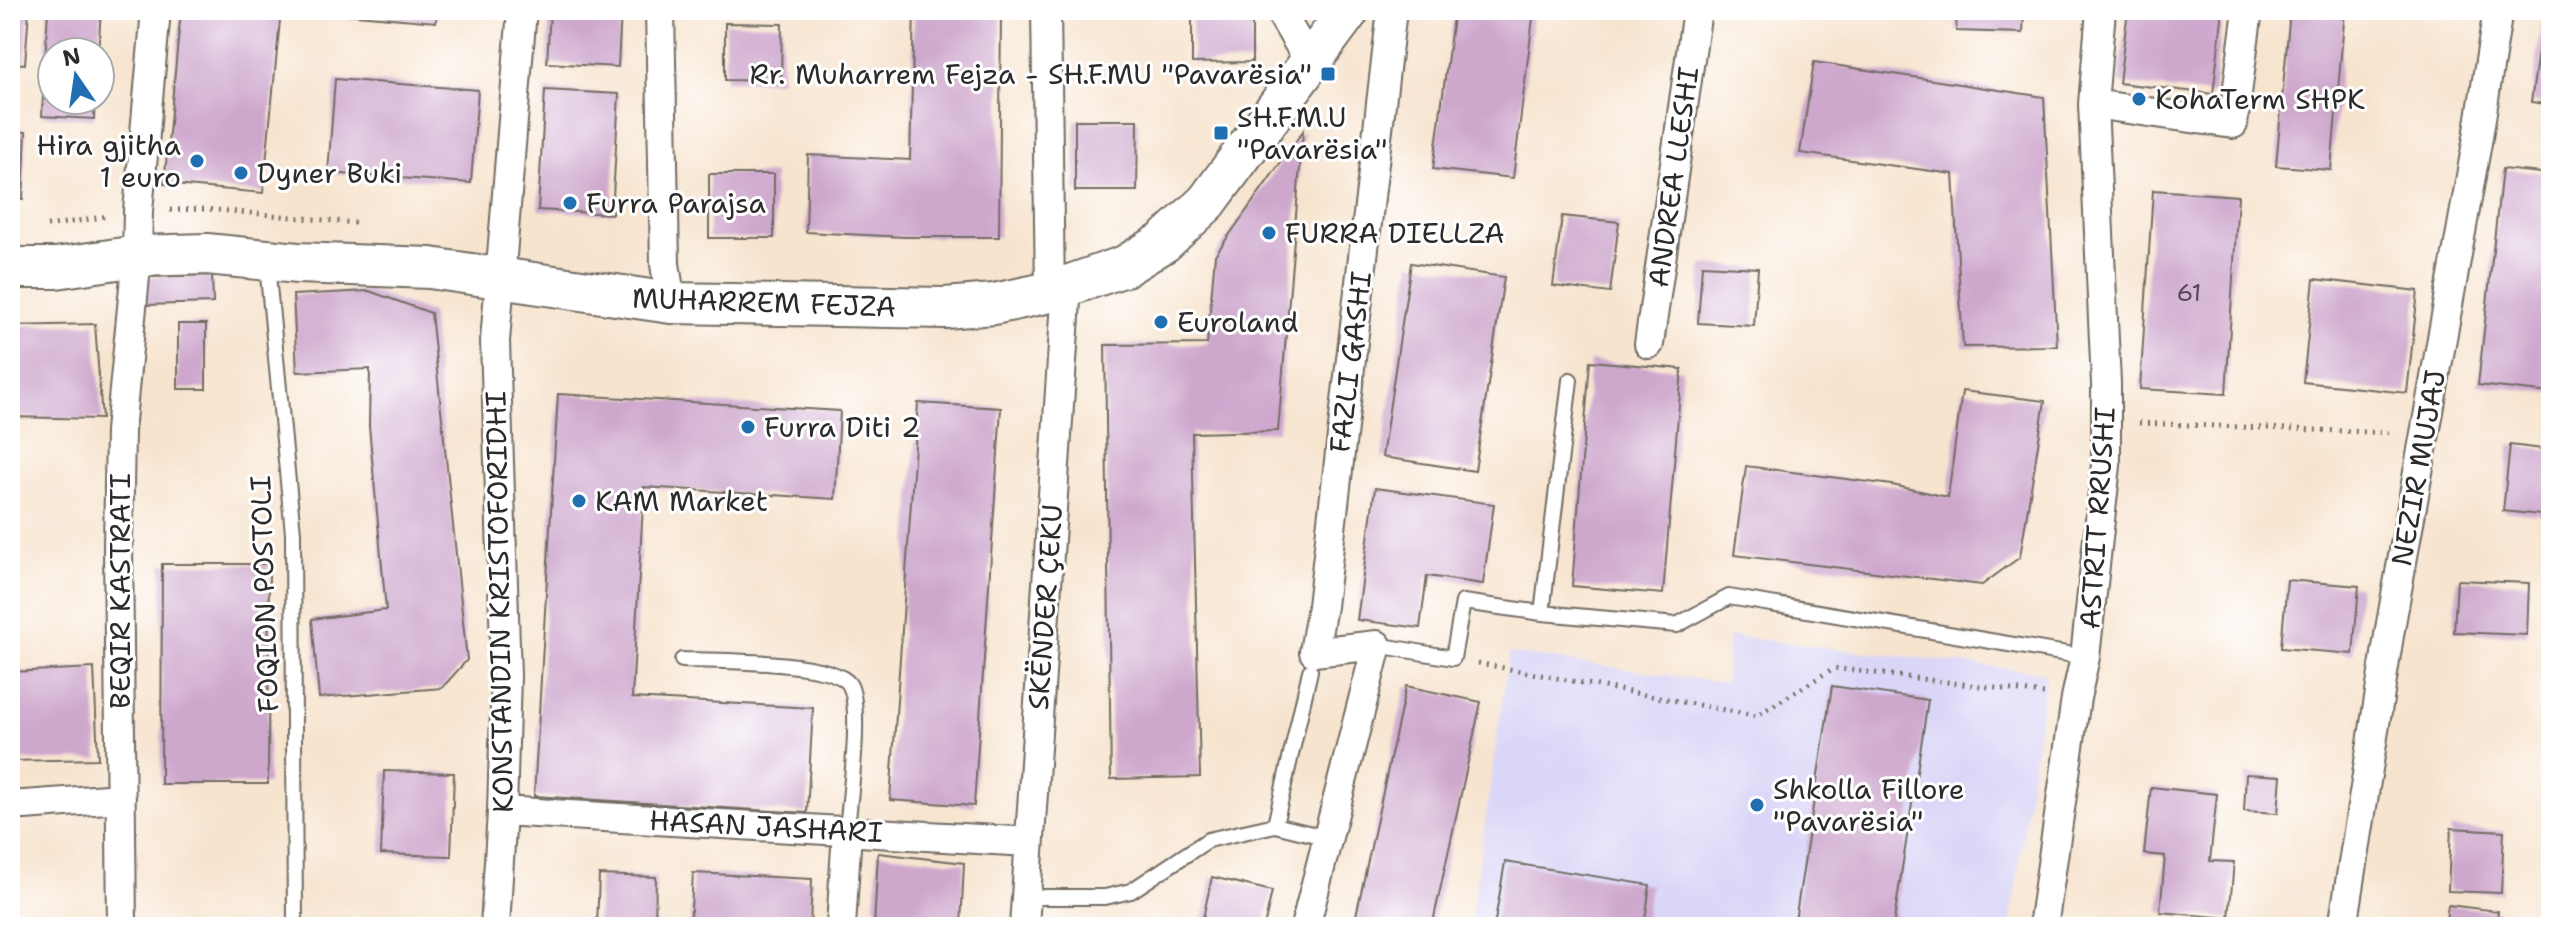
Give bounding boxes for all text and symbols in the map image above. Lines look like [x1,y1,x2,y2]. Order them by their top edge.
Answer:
north arrow [36,36,116,116]
text: N [60,41,83,73]
place label: Rr. Muharrem Fejza - SH.F.MU "Pavarësia" [750,55,1312,93]
street label: ANDREA LLESHI [1639,64,1707,290]
marker: Rr. Muharrem Fejza - SH.F.MU "Pavarësia" [1319,65,1337,83]
place label: KohaTerm SHPK [2155,80,2365,118]
marker: KohaTerm SHPK [2130,90,2148,108]
place label: SH.F.M.U "Pavarësia" [1237,98,1387,168]
marker: SH.F.M.U "Pavarësia" [1212,124,1230,142]
place label: Hira gjitha 1 euro [36,126,181,196]
marker: Hira gjitha 1 euro [188,152,206,170]
place label: Dyner Buki [257,154,402,192]
marker: Dyner Buki [232,164,250,182]
place label: Furra Parajsa [586,184,766,222]
marker: Furra Parajsa [561,194,579,212]
place label: FURRA DIELLZA [1285,214,1505,252]
marker: FURRA DIELLZA [1260,224,1278,242]
street label: FAZLI GASHI [1320,269,1380,455]
house number: 61 [2177,277,2201,309]
street label: MUHARREM FEJZA [631,278,897,326]
place label: Euroland [1177,303,1299,341]
marker: Euroland [1152,313,1170,331]
street label: NEZIR MUJAJ [2382,367,2454,569]
street label: KONSTANDIN KRISTOFORIDHI [476,391,522,813]
street label: ASTRIT RRUSHI [2070,406,2124,630]
place label: Furra Diti 2 [764,408,920,446]
marker: Furra Diti 2 [739,418,757,436]
street label: BEQIR KASTRATI [101,473,139,709]
street label: FOQION POSTOLI [241,475,287,713]
place label: KAM Market [595,482,768,520]
marker: KAM Market [570,492,588,510]
street label: SKËNDER ÇEKU [1019,503,1071,711]
place label: Shkolla Fillore "Pavarësia" [1773,770,1965,840]
marker: Shkolla Fillore "Pavarësia" [1748,796,1766,814]
street label: HASAN JASHARI [648,801,884,851]

